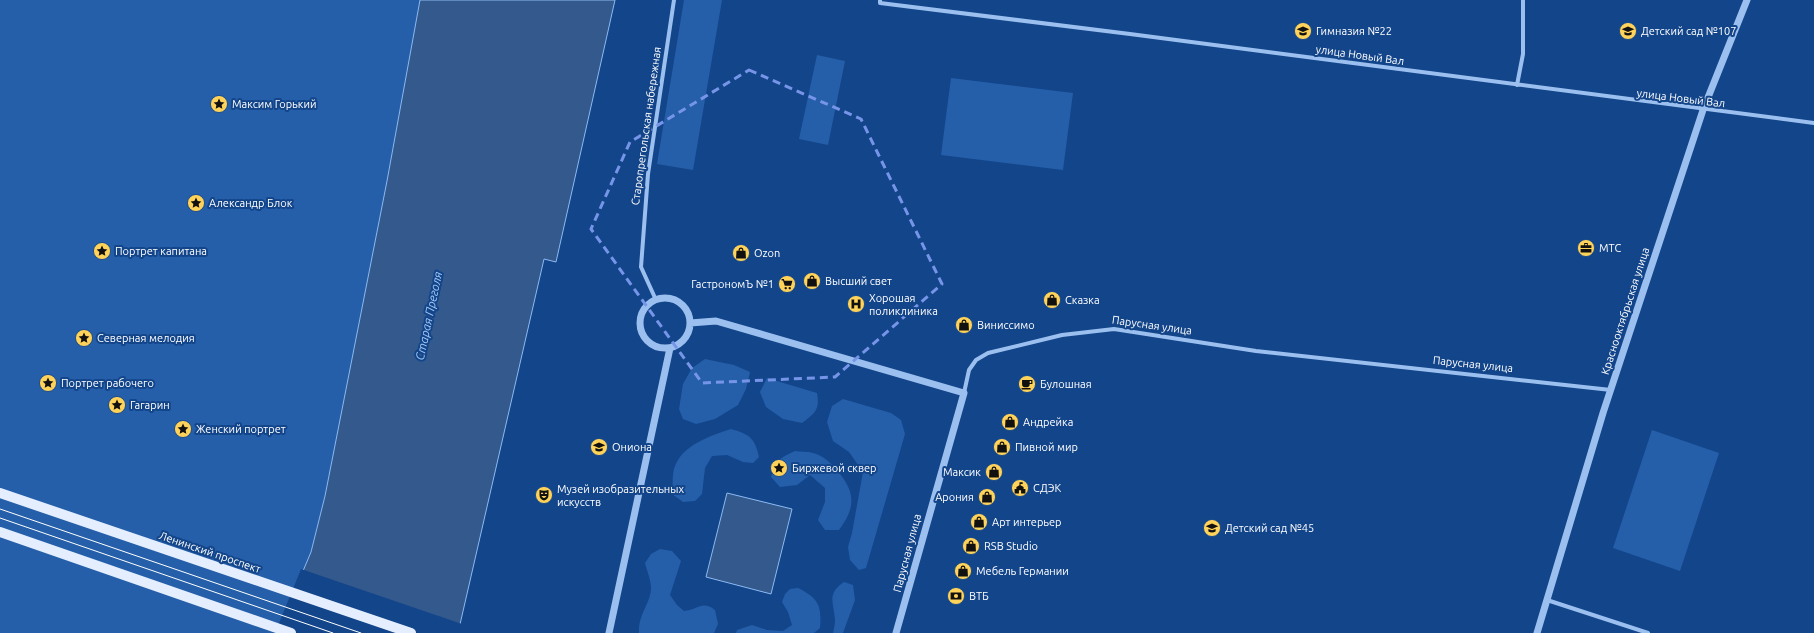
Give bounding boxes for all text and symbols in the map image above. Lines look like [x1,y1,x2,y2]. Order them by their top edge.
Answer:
school or university icon: Гимназия №22 [1293,21,1313,41]
school or university icon: Детский сад №107 [1618,21,1638,41]
place label: Гимназия №22 [1316,25,1392,37]
place label: Детский сад №107 [1641,25,1736,37]
street label: улица Новый Вал [1315,43,1405,67]
street label: Старопрегольская набережная [629,46,663,206]
street label: улица Новый Вал [1636,87,1726,109]
place icon: Максим Горький [209,94,229,114]
place label: Максим Горький [232,98,316,110]
place icon: Александр Блок [186,193,206,213]
place label: Александр Блок [209,197,293,209]
office icon: МТС [1576,238,1596,258]
place icon: Портрет капитана [92,241,112,261]
place label: МТС [1599,242,1622,254]
shop icon: Ozon [731,243,751,263]
place label: Портрет капитана [115,245,207,257]
street label: Краснооктябрьская улица [1599,246,1651,376]
place label: Ozon [754,247,780,259]
water label: Старая Преголя [413,270,444,361]
shop icon: Высший свет [802,271,822,291]
supermarket icon: ГастрономЪ №1 [777,274,797,294]
place label: Высший свет [825,275,892,287]
place label: ГастрономЪ №1 [691,278,774,290]
shop icon: Сказка [1042,290,1062,310]
place label: Хорошая поликлиника [869,292,938,317]
hospital icon: Хорошая поликлиника [846,294,866,314]
place label: Сказка [1065,294,1100,306]
street label: Парусная улица [1111,313,1193,337]
shop icon: Виниссимо [954,315,974,335]
place label: Виниссимо [977,319,1035,331]
place icon: Северная мелодия [74,328,94,348]
place label: Северная мелодия [97,332,195,344]
street label: Парусная улица [1432,354,1514,374]
place icon: Портрет рабочего [38,373,58,393]
cafe icon: Булошная [1017,374,1037,394]
place label: Портрет рабочего [61,377,154,389]
place label: Булошная [1040,378,1092,390]
place icon: Гагарин [107,395,127,415]
place label: Гагарин [130,399,170,411]
shop icon: Андрейка [1000,412,1020,432]
place label: Андрейка [1023,416,1073,428]
place icon: Женский портрет [173,419,193,439]
place label: Женский портрет [196,423,286,435]
school or university icon: Ониона [589,437,609,457]
shop icon: Пивной мир [992,437,1012,457]
place label: Ониона [612,441,652,453]
place label: Пивной мир [1015,441,1078,453]
place icon: Биржевой сквер [769,458,789,478]
place label: Биржевой сквер [792,462,877,474]
shop icon: Максик [984,462,1004,482]
place label: Максик [943,466,981,478]
public building icon: СДЭК [1010,478,1030,498]
place label: СДЭК [1033,482,1061,494]
place label: Музей изобразительных искусств [557,483,684,508]
theatre icon: Музей изобразительных искусств [534,485,554,505]
shop icon: Арония [977,487,997,507]
place label: Арония [935,491,974,503]
street label: Парусная улица [891,512,923,594]
shop icon: Арт интерьер [969,512,989,532]
place label: Арт интерьер [992,516,1062,528]
school or university icon: Детский сад №45 [1202,518,1222,538]
place label: Детский сад №45 [1225,522,1314,534]
street label: Ленинский проспект [158,529,262,575]
shop icon: RSB Studio [961,536,981,556]
place label: RSB Studio [984,540,1038,552]
shop icon: Мебель Германии [953,561,973,581]
place label: Мебель Германии [976,565,1069,577]
bank icon: ВТБ [946,586,966,606]
place label: ВТБ [969,590,989,602]

